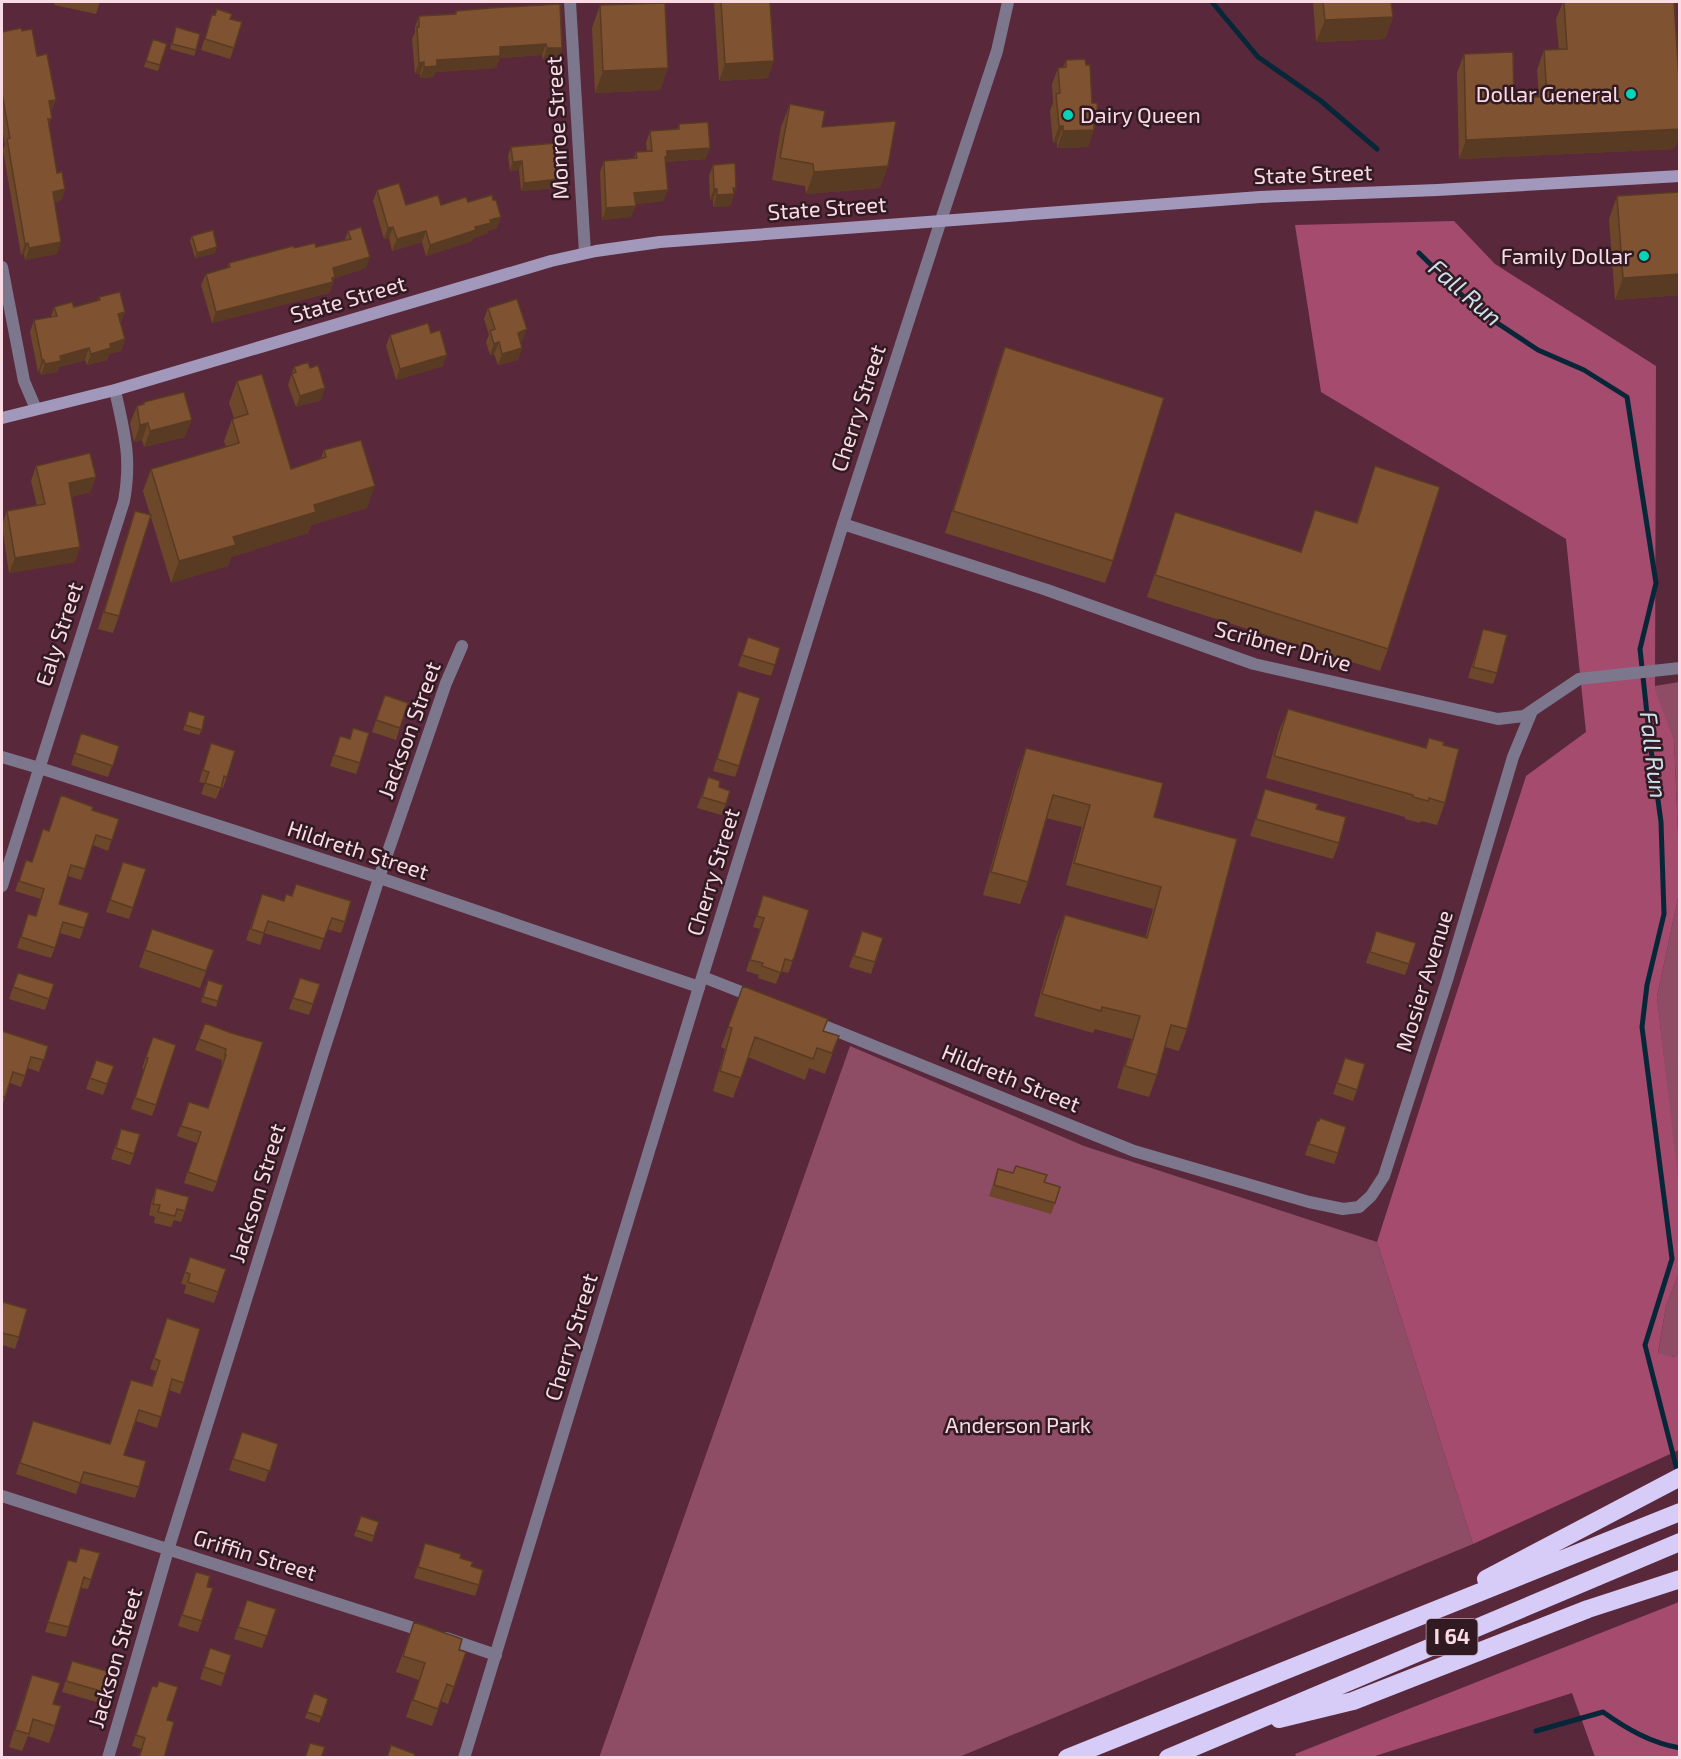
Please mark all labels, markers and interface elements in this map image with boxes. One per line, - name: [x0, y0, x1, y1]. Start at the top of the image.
- street label: Monroe Street: [539, 56, 573, 200]
- place label: Dollar General: [1476, 80, 1619, 106]
- marker: Dollar General: [1624, 87, 1638, 101]
- place label: Dairy Queen: [1080, 101, 1201, 128]
- marker: Dairy Queen: [1061, 108, 1075, 122]
- street label: State Street: [1253, 158, 1373, 188]
- street label: State Street: [767, 190, 887, 224]
- place label: Family Dollar: [1501, 242, 1632, 268]
- marker: Family Dollar: [1637, 249, 1651, 263]
- water label: Fall Run: [1423, 252, 1508, 331]
- street label: State Street: [287, 269, 408, 327]
- street label: Cherry Street: [824, 341, 890, 474]
- street label: Ealy Street: [29, 578, 87, 689]
- street label: Scribner Drive: [1212, 614, 1354, 676]
- street label: Jackson Street: [371, 658, 445, 802]
- water label: Fall Run: [1635, 710, 1674, 800]
- street label: Cherry Street: [680, 805, 744, 939]
- street label: Hildreth Street: [284, 814, 432, 884]
- street label: Mosier Avenue: [1389, 907, 1457, 1055]
- street label: Hildreth Street: [938, 1038, 1084, 1117]
- street label: Jackson Street: [223, 1120, 290, 1265]
- street label: Cherry Street: [538, 1270, 602, 1404]
- park label: Anderson Park: [945, 1411, 1091, 1437]
- street label: Griffin Street: [191, 1523, 320, 1585]
- street label: Jackson Street: [82, 1585, 146, 1731]
- road number: I 64: [1426, 1619, 1478, 1655]

